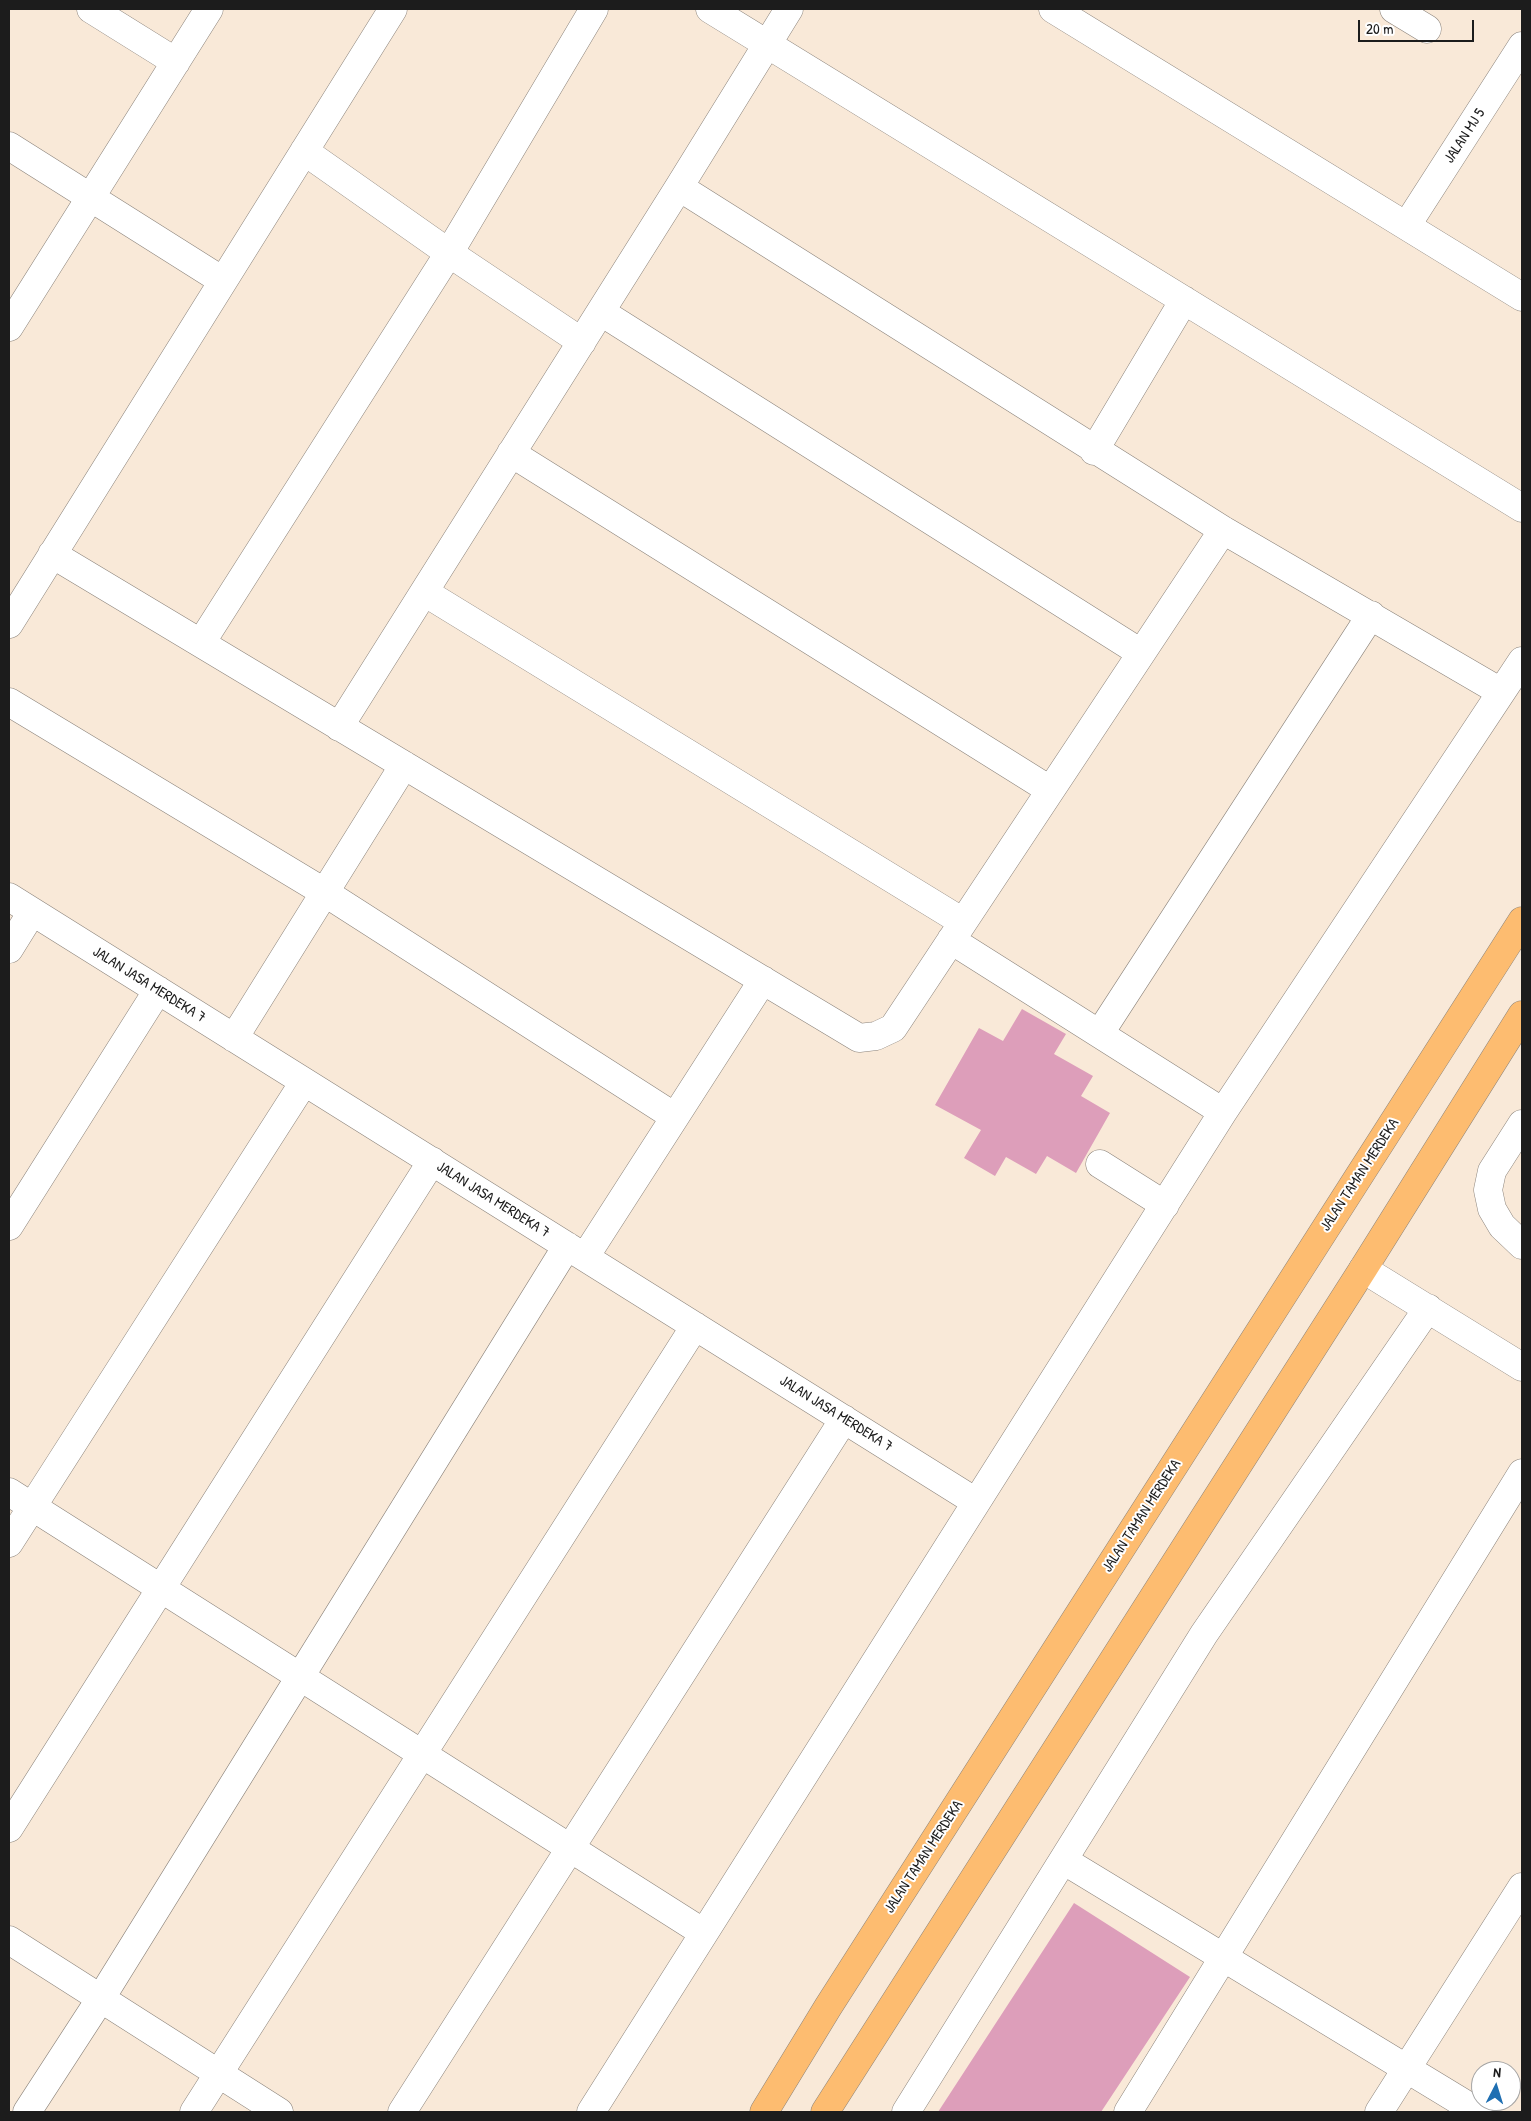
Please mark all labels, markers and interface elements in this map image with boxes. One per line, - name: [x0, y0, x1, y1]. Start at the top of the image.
- scale bar: [1361, 10, 1477, 42]
- text: 20 m: [1366, 18, 1393, 39]
- street label: JALAN MJ 5: [1441, 105, 1489, 167]
- street label: JALAN JASA MERDEKA 7: [89, 943, 209, 1027]
- street label: JALAN TAMAN MERDEKA: [1317, 1115, 1403, 1235]
- street label: JALAN JASA MERDEKA 7: [433, 1158, 553, 1242]
- street label: JALAN JASA MERDEKA 7: [776, 1372, 896, 1456]
- street label: JALAN TAMAN MERDEKA: [1099, 1456, 1185, 1576]
- street label: JALAN TAMAN MERDEKA: [881, 1797, 967, 1917]
- north arrow: [1471, 2061, 1521, 2111]
- text: N: [1493, 2062, 1502, 2081]

